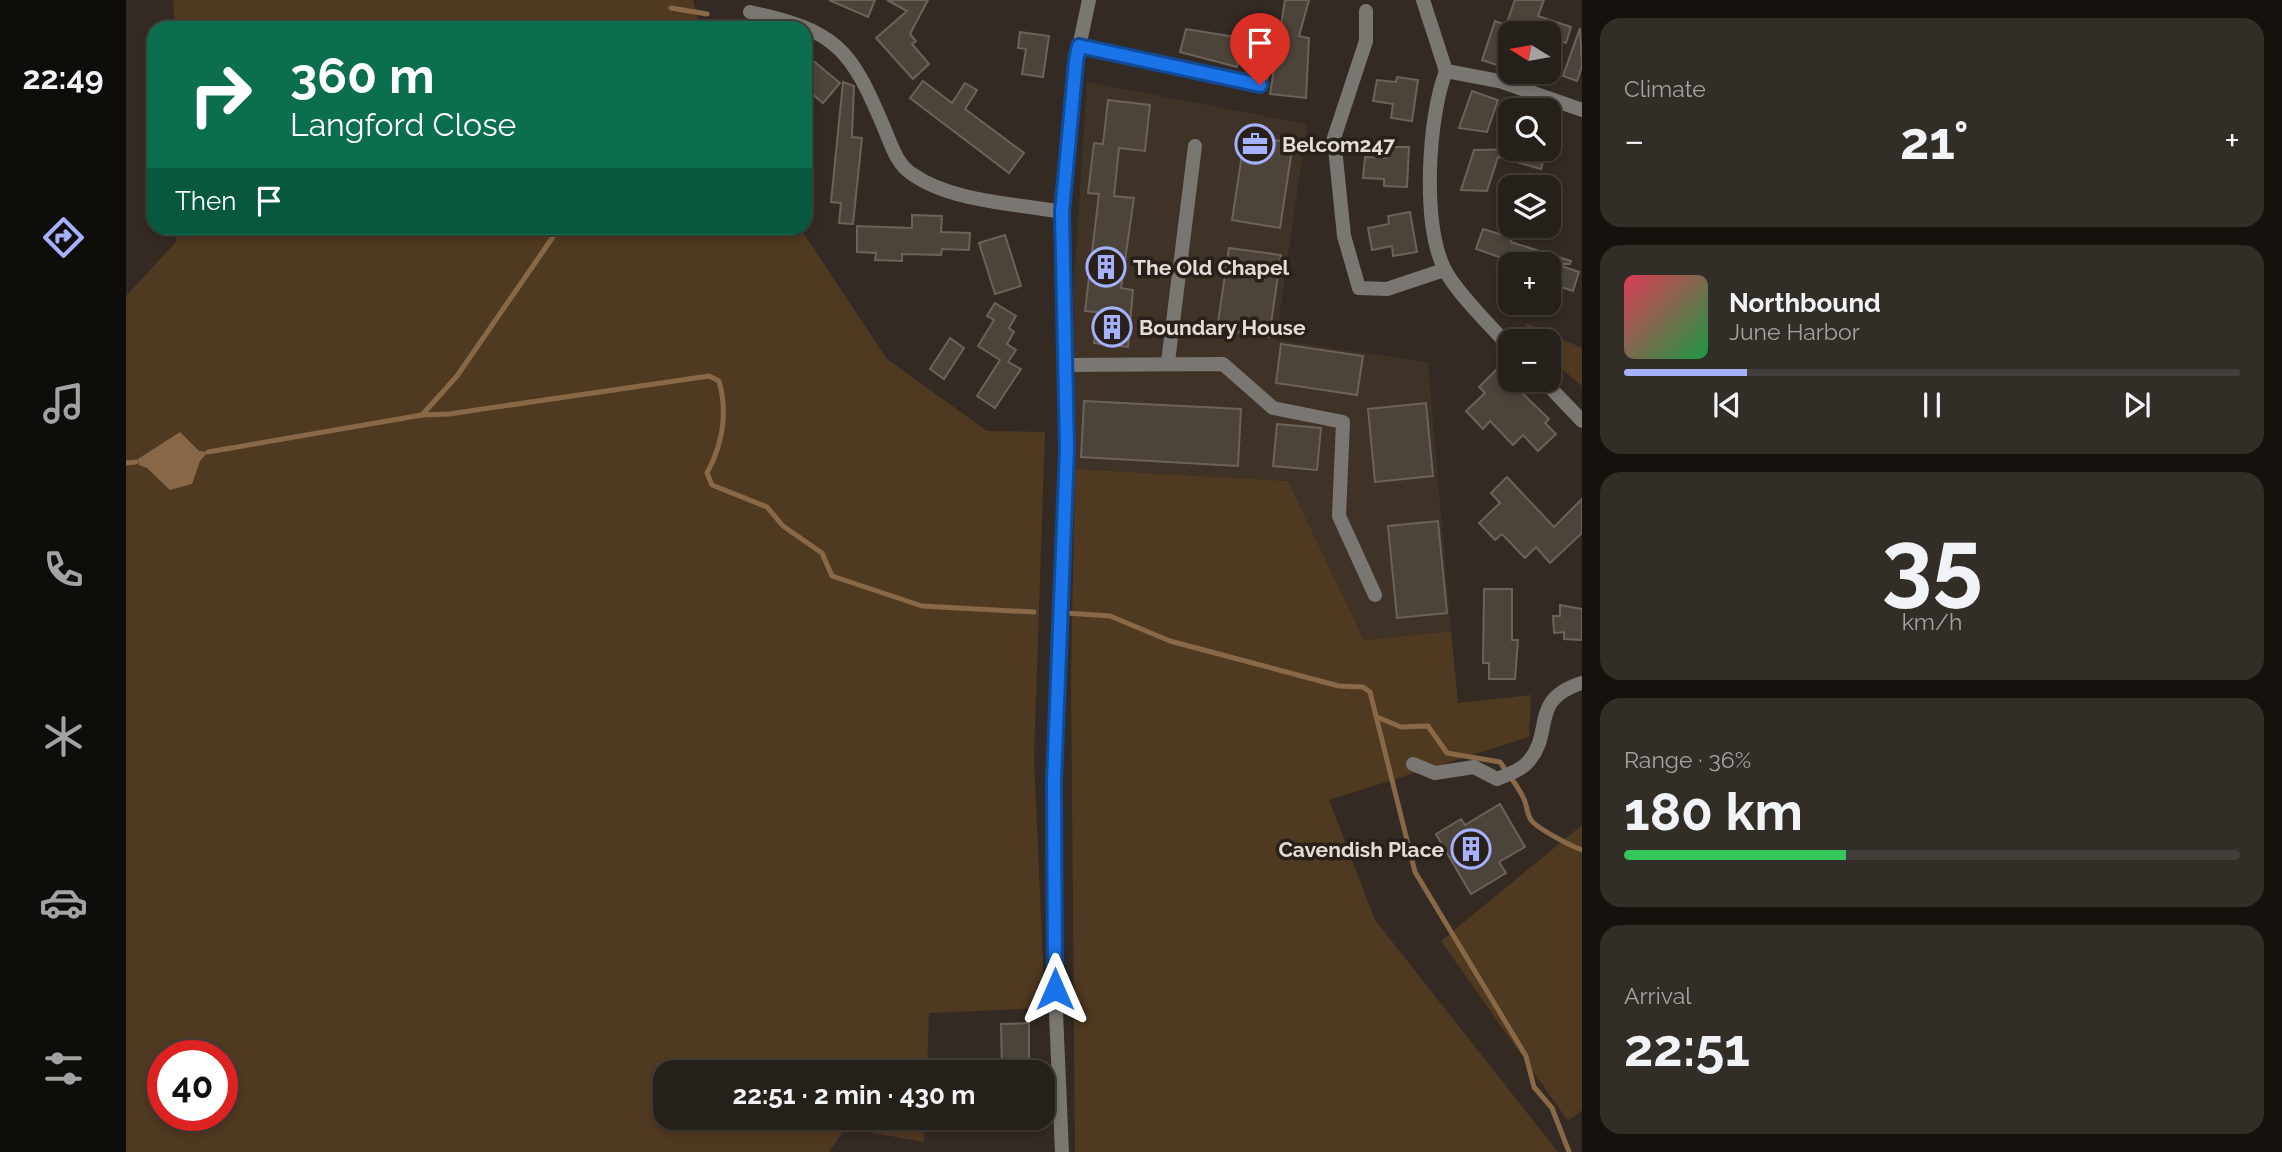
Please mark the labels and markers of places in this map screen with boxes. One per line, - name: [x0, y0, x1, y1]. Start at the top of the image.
- pin: [1230, 13, 1290, 85]
- office icon: Belcom247: [1234, 123, 1276, 165]
- place label: Belcom247: [1282, 132, 1395, 157]
- building icon: The Old Chapel: [1085, 246, 1127, 288]
- place label: The Old Chapel: [1133, 255, 1289, 280]
- building icon: Boundary House: [1091, 306, 1133, 348]
- place label: Boundary House: [1139, 315, 1306, 340]
- building icon: Cavendish Place: [1450, 828, 1492, 870]
- place label: Cavendish Place: [1278, 837, 1444, 862]

